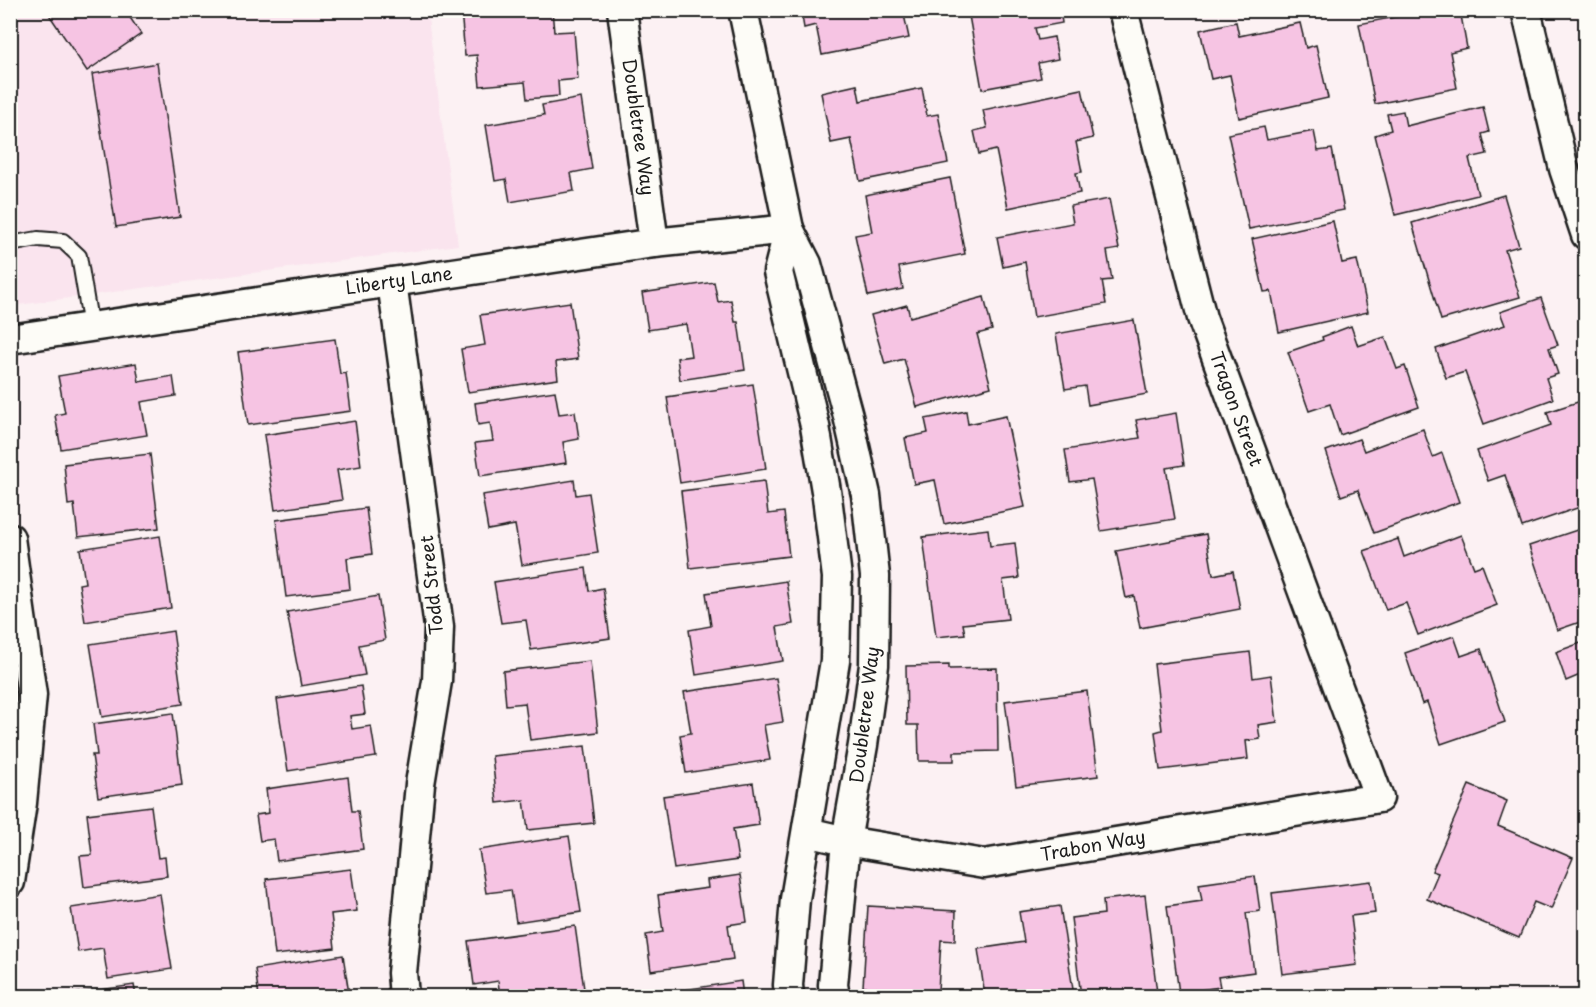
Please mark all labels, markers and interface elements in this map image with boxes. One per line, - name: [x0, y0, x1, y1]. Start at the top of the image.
- street label: Doubletree Way: [617, 57, 662, 197]
- street label: Liberty Lane: [344, 259, 454, 300]
- street label: Tragon Street: [1204, 347, 1271, 470]
- street label: Todd Street: [412, 534, 449, 636]
- street label: Doubletree Way: [842, 645, 885, 785]
- street label: Trabon Way: [1038, 822, 1147, 867]

